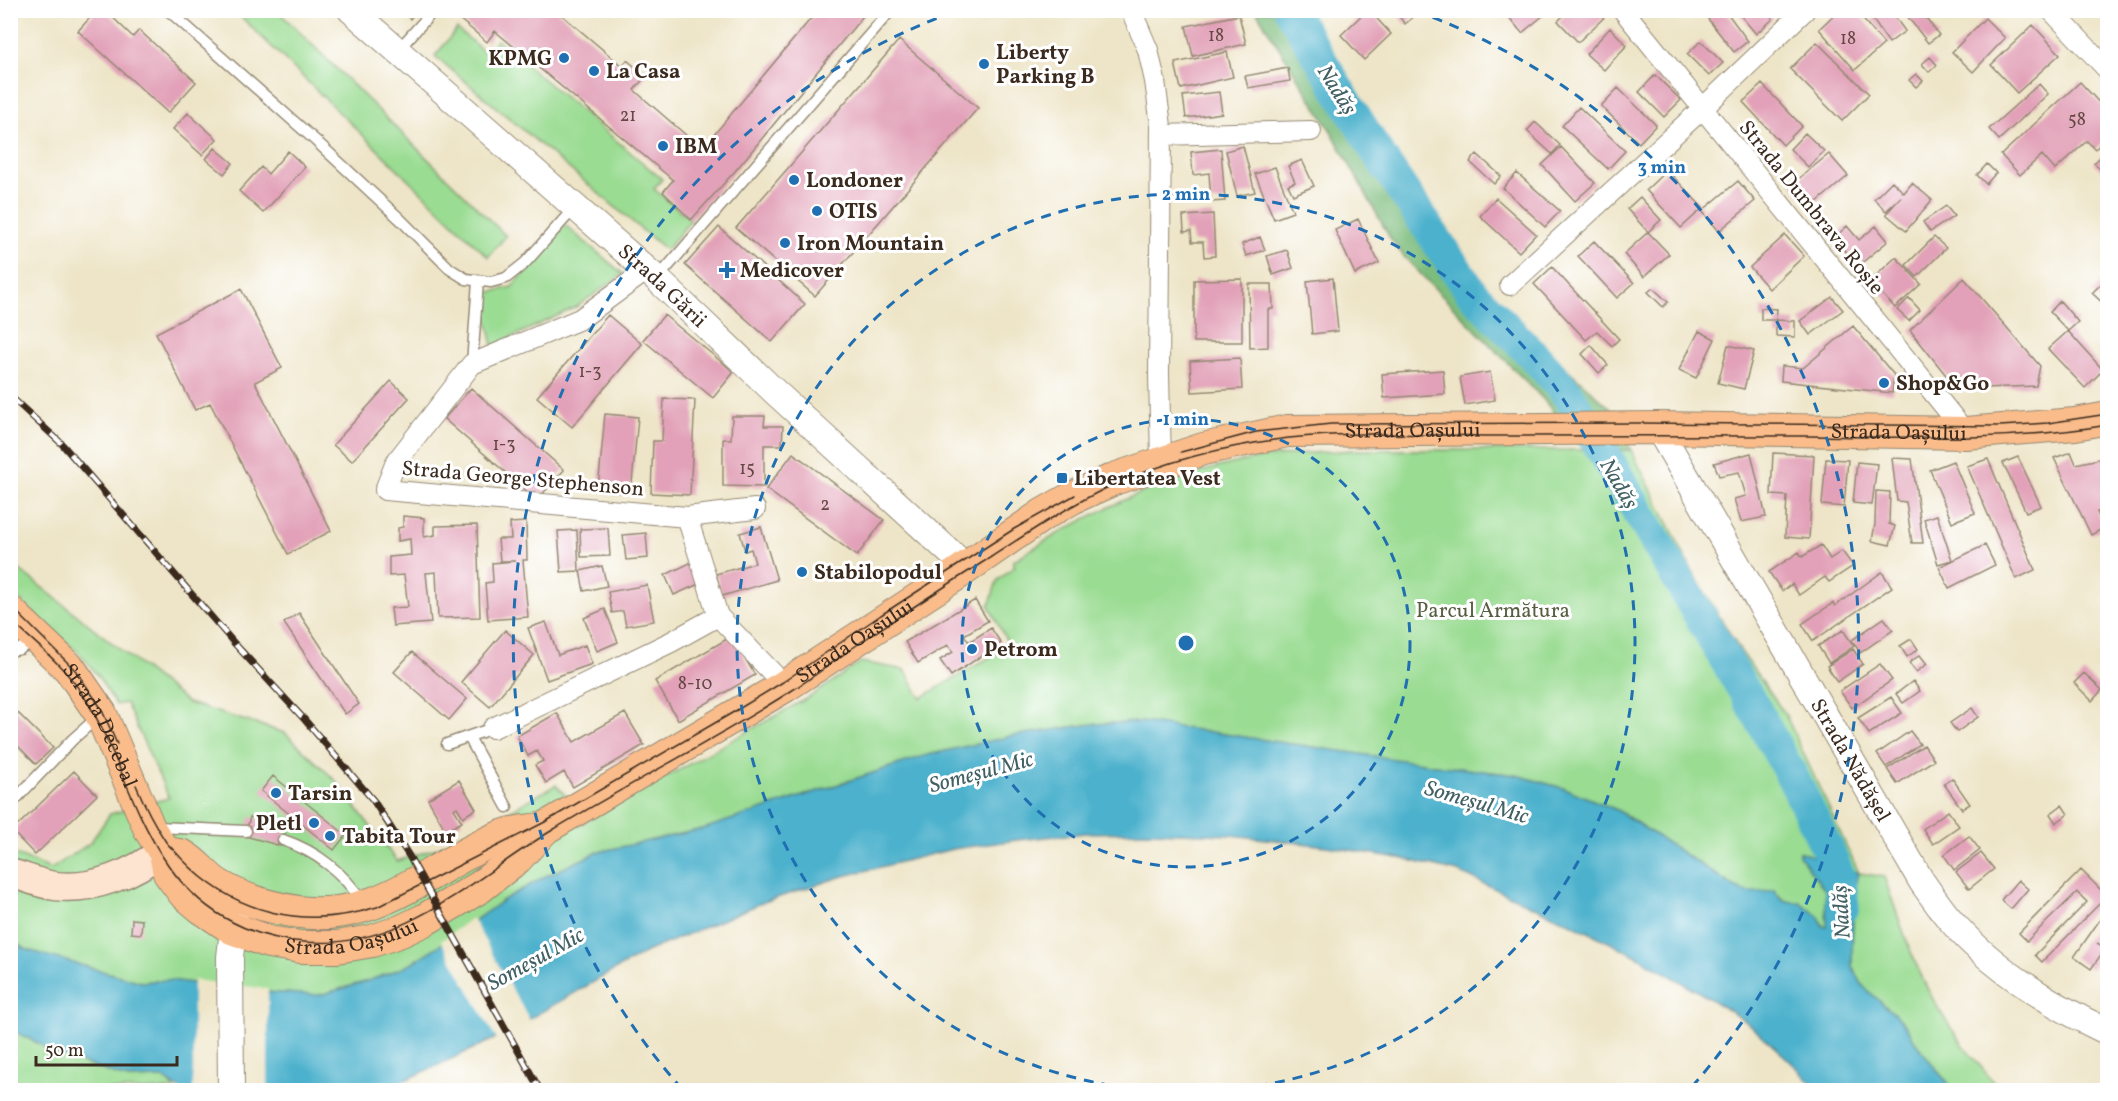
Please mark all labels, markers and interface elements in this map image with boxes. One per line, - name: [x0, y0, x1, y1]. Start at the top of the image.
- house number: 18: [1208, 24, 1224, 49]
- house number: 18: [1840, 27, 1856, 52]
- place label: Liberty Parking B: [996, 39, 1095, 92]
- place label: KPMG: [488, 45, 552, 74]
- marker: KPMG: [557, 51, 571, 65]
- marker: Liberty Parking B: [977, 57, 991, 71]
- place label: La Casa: [606, 58, 680, 87]
- water label: Nadăș: [1308, 59, 1363, 121]
- marker: La Casa: [587, 64, 601, 78]
- house number: 21: [620, 104, 636, 129]
- house number: 58: [2068, 108, 2086, 133]
- street label: Strada Dumbrava Roșie: [1731, 115, 1890, 301]
- place label: IBM: [675, 133, 717, 162]
- marker: IBM: [656, 139, 670, 153]
- text: 3 min: [1638, 156, 1686, 181]
- place label: Londoner: [806, 167, 903, 196]
- marker: Londoner: [787, 173, 801, 187]
- text: 2 min: [1162, 183, 1210, 208]
- place label: OTIS: [829, 198, 877, 227]
- marker: OTIS: [810, 204, 824, 218]
- place label: Iron Mountain: [797, 230, 944, 259]
- marker: Iron Mountain: [778, 236, 792, 250]
- street label: Strada Gării: [611, 238, 713, 335]
- place label: Medicover: [740, 257, 844, 286]
- marker: Medicover: [718, 261, 736, 279]
- house number: 1-3: [578, 360, 602, 385]
- place label: Shop&Go: [1896, 370, 1989, 399]
- marker: Shop&Go: [1877, 376, 1891, 390]
- text: 1 min: [1163, 408, 1209, 433]
- street label: Strada Oașului: [1345, 416, 1481, 447]
- street label: Strada Oașului: [1830, 418, 1967, 449]
- house number: 1-3: [492, 433, 516, 458]
- water label: Nadăș: [1591, 453, 1645, 515]
- street label: Strada George Stephenson: [401, 454, 645, 505]
- house number: 15: [739, 457, 755, 482]
- place label: Libertatea Vest: [1074, 465, 1221, 494]
- marker: Libertatea Vest: [1055, 471, 1069, 485]
- house number: 2: [820, 493, 830, 518]
- place label: Stabilopodul: [814, 559, 942, 588]
- marker: Stabilopodul: [795, 565, 809, 579]
- street label: Strada Oașului: [790, 593, 920, 691]
- park label: Parcul Armătura: [1416, 597, 1570, 626]
- centre of rings: [1176, 633, 1196, 653]
- place label: Petrom: [984, 636, 1058, 665]
- marker: Petrom: [965, 642, 979, 656]
- street label: Strada Decebal: [54, 658, 144, 792]
- house number: 8-10: [678, 672, 712, 697]
- street label: Strada Nădășel: [1802, 694, 1897, 828]
- water label: Someșul Mic: [926, 745, 1037, 802]
- water label: Someșul Mic: [1421, 774, 1532, 833]
- place label: Tarsin: [288, 780, 353, 809]
- marker: Tarsin: [269, 786, 283, 800]
- place label: Pletl: [256, 810, 302, 839]
- marker: Pletl: [307, 816, 321, 830]
- place label: Tabita Tour: [342, 823, 456, 852]
- marker: Tabita Tour: [323, 829, 337, 843]
- water label: Nadăș: [1825, 884, 1860, 940]
- street label: Strada Oașului: [282, 912, 423, 963]
- water label: Someșul Mic: [482, 921, 590, 1000]
- scale bar: [36, 1029, 177, 1067]
- text: 50 m: [45, 1039, 84, 1064]

